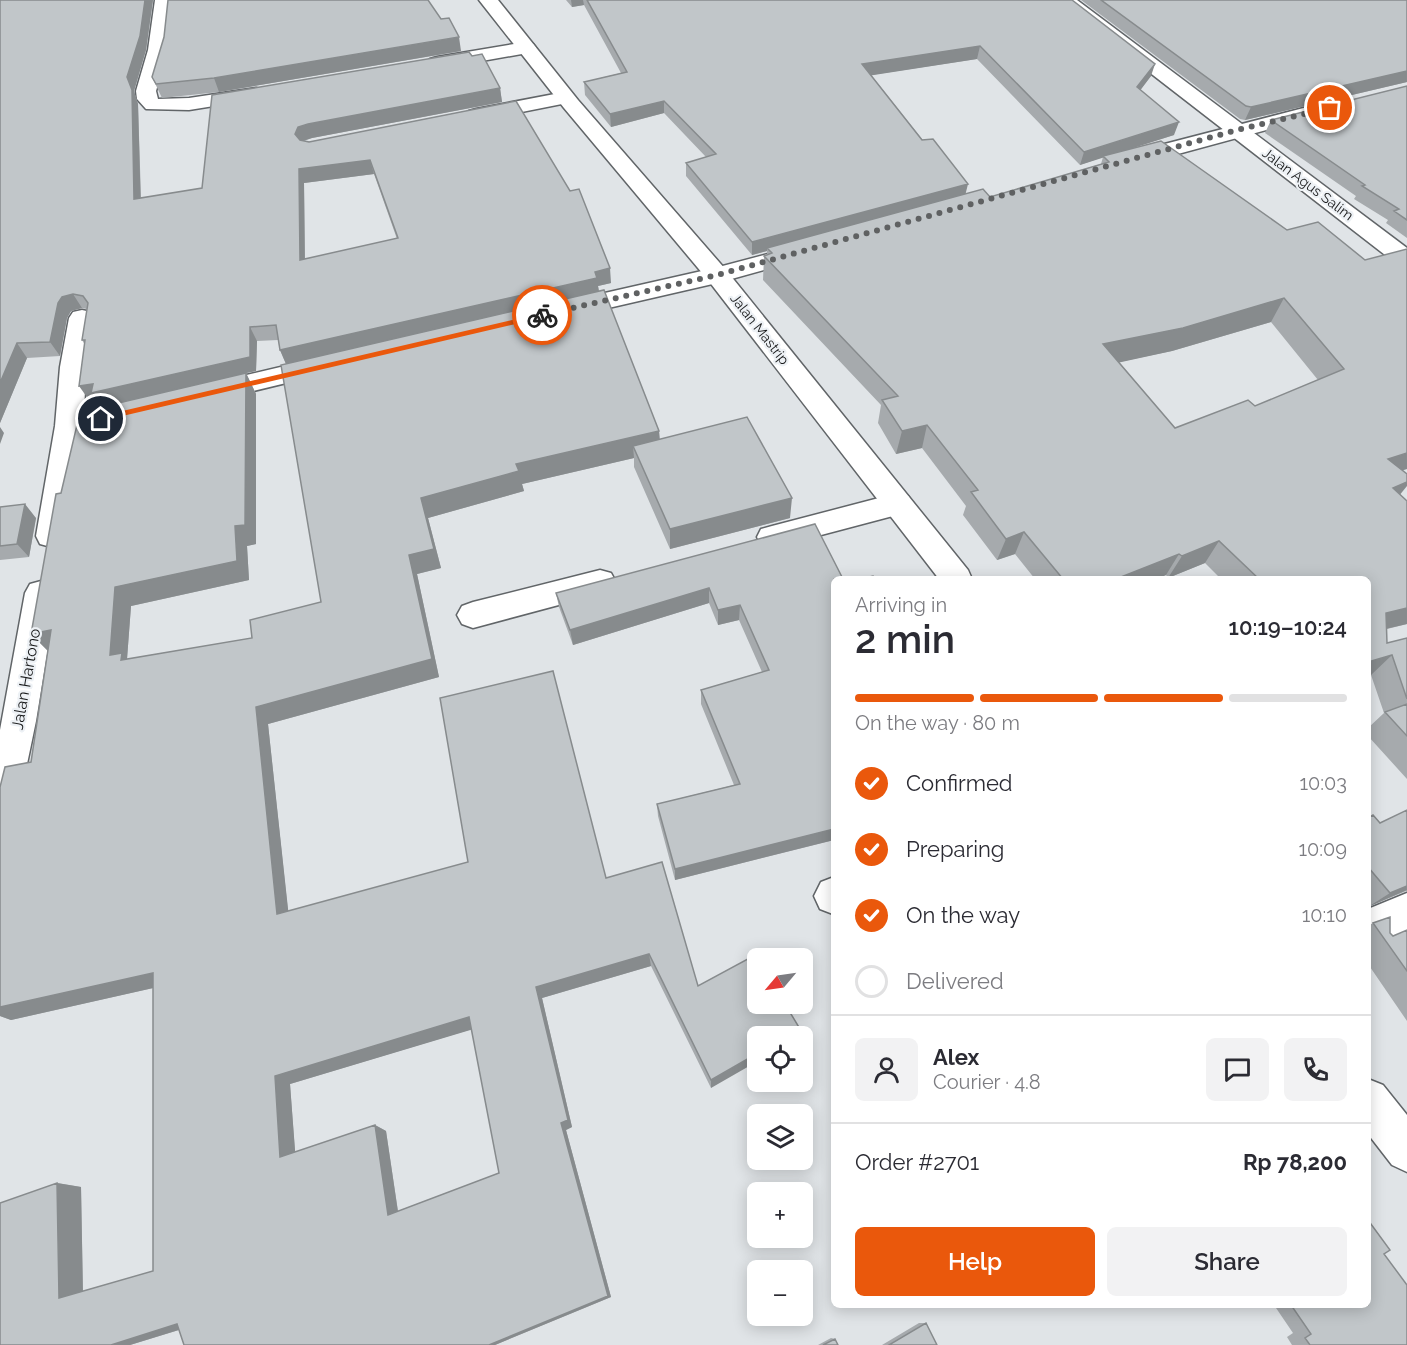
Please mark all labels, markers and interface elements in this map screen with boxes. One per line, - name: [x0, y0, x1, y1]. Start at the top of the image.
- pin: [1304, 82, 1355, 133]
- icon: bag: [1313, 91, 1346, 124]
- street label: Jalan Agus Salim: [1260, 145, 1356, 223]
- courier: [512, 285, 572, 345]
- street label: Jalan Mastrip: [727, 290, 793, 368]
- icon: bike: [526, 299, 559, 332]
- pin: [75, 393, 126, 444]
- icon: home: [84, 402, 117, 435]
- text: Arriving in: [855, 593, 947, 617]
- text: 10:19–10:24: [1229, 614, 1347, 640]
- text: 2 min: [855, 616, 955, 662]
- street label: Jalan Hartono: [8, 627, 44, 731]
- text: On the way · 80 m: [855, 711, 1020, 735]
- icon: check: [855, 767, 888, 800]
- text: Confirmed: [906, 770, 1013, 796]
- text: 10:03: [1300, 771, 1347, 795]
- icon: check: [855, 833, 888, 866]
- text: Preparing: [906, 836, 1004, 862]
- text: 10:09: [1298, 837, 1347, 861]
- icon: check: [855, 899, 888, 932]
- text: On the way: [906, 902, 1020, 928]
- text: 10:10: [1302, 903, 1347, 927]
- north arrow: [747, 948, 813, 1014]
- map controls: [747, 948, 813, 1326]
- text: Delivered: [906, 968, 1004, 994]
- button: locate: [747, 1026, 813, 1092]
- button: person: [855, 1038, 918, 1101]
- button: chat: [1206, 1038, 1269, 1101]
- button: phone: [1284, 1038, 1347, 1101]
- text: Alex: [933, 1044, 979, 1070]
- text: Courier · 4.8: [933, 1070, 1041, 1094]
- button: layers: [747, 1104, 813, 1170]
- text: Order #2701: [855, 1149, 979, 1175]
- text: Rp 78,200: [1243, 1149, 1347, 1175]
- button: +: [747, 1182, 813, 1248]
- button: Help: [855, 1227, 1095, 1296]
- button: Share: [1107, 1227, 1347, 1296]
- button: −: [747, 1260, 813, 1326]

